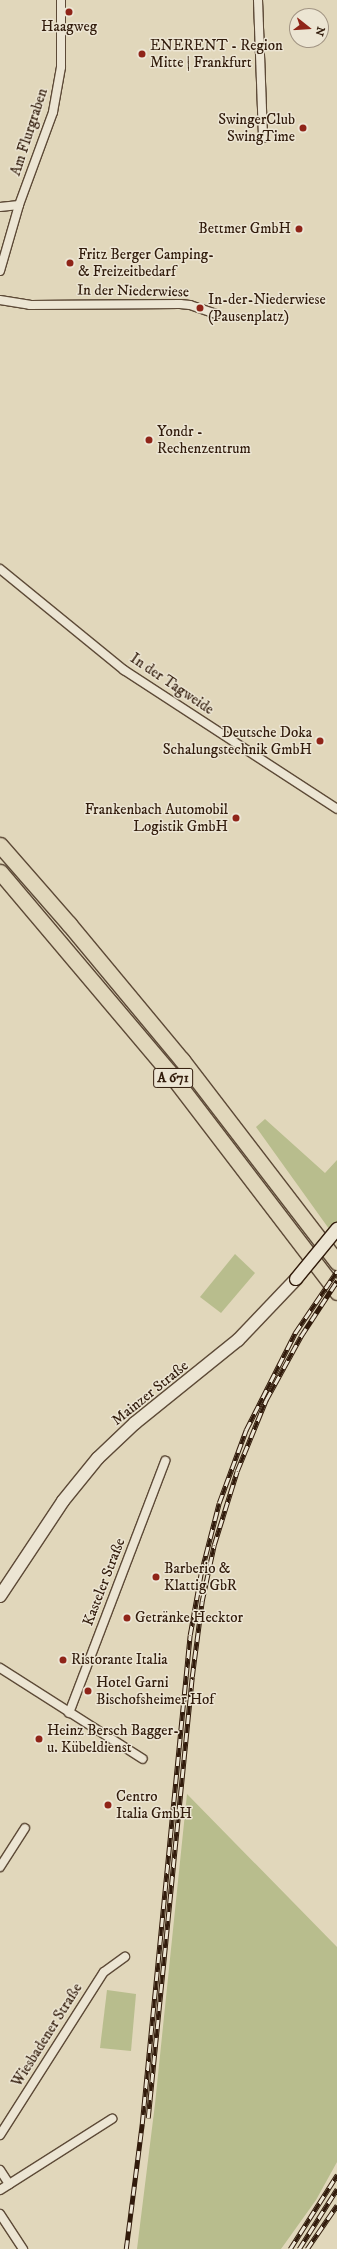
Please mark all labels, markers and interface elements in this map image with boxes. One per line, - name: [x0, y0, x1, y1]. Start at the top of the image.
- marker: Haagweg: [64, 7, 74, 17]
- north arrow: [289, 8, 329, 48]
- place label: Haagweg: [41, 18, 97, 36]
- text: N: [312, 25, 328, 38]
- place label: ENERENT - Region Mitte | Frankfurt: [150, 36, 283, 71]
- marker: ENERENT - Region Mitte | Frankfurt: [137, 49, 147, 59]
- street label: Am Flurgraben: [6, 86, 52, 178]
- place label: SwingerClub SwingTime: [218, 110, 295, 145]
- marker: SwingerClub SwingTime: [298, 123, 308, 133]
- place label: Bettmer GmbH: [198, 220, 291, 238]
- marker: Bettmer GmbH: [294, 224, 304, 234]
- place label: Fritz Berger Camping- & Freizeitbedarf: [78, 245, 214, 280]
- marker: Fritz Berger Camping- & Freizeitbedarf: [65, 258, 75, 268]
- street label: In der Niederwiese: [77, 281, 189, 301]
- place label: In-der-Niederwiese (Pausenplatz): [208, 290, 326, 325]
- marker: In-der-Niederwiese (Pausenplatz): [195, 303, 205, 313]
- place label: Yondr - Rechenzentrum: [157, 422, 251, 457]
- marker: Yondr - Rechenzentrum: [144, 435, 154, 445]
- street label: In der Tagweide: [127, 649, 217, 719]
- place label: Deutsche Doka Schalungstechnik GmbH: [163, 723, 312, 758]
- marker: Deutsche Doka Schalungstechnik GmbH: [315, 736, 325, 746]
- place label: Frankenbach Automobil Logistik GmbH: [85, 800, 228, 835]
- marker: Frankenbach Automobil Logistik GmbH: [231, 813, 241, 823]
- road number: A 671: [153, 1066, 193, 1090]
- street label: Mainzer Straße: [108, 1357, 192, 1429]
- street label: Kasteler Straße: [79, 1536, 129, 1628]
- place label: Barberio & Klattig GbR: [164, 1559, 237, 1594]
- marker: Barberio & Klattig GbR: [151, 1572, 161, 1582]
- place label: Getränke Hecktor: [135, 1609, 243, 1627]
- marker: Getränke Hecktor: [122, 1613, 132, 1623]
- place label: Ristorante Italia: [71, 1651, 168, 1669]
- marker: Ristorante Italia: [58, 1655, 68, 1665]
- place label: Hotel Garni Bischofsheimer Hof: [96, 1673, 214, 1708]
- marker: Hotel Garni Bischofsheimer Hof: [83, 1686, 93, 1696]
- place label: Heinz Bersch Bagger- u. Kübeldienst: [47, 1721, 179, 1756]
- marker: Heinz Bersch Bagger- u. Kübeldienst: [34, 1734, 44, 1744]
- place label: Centro Italia GmbH: [116, 1787, 192, 1822]
- marker: Centro Italia GmbH: [103, 1800, 113, 1810]
- street label: Wiesbadener Straße: [8, 1980, 86, 2090]

